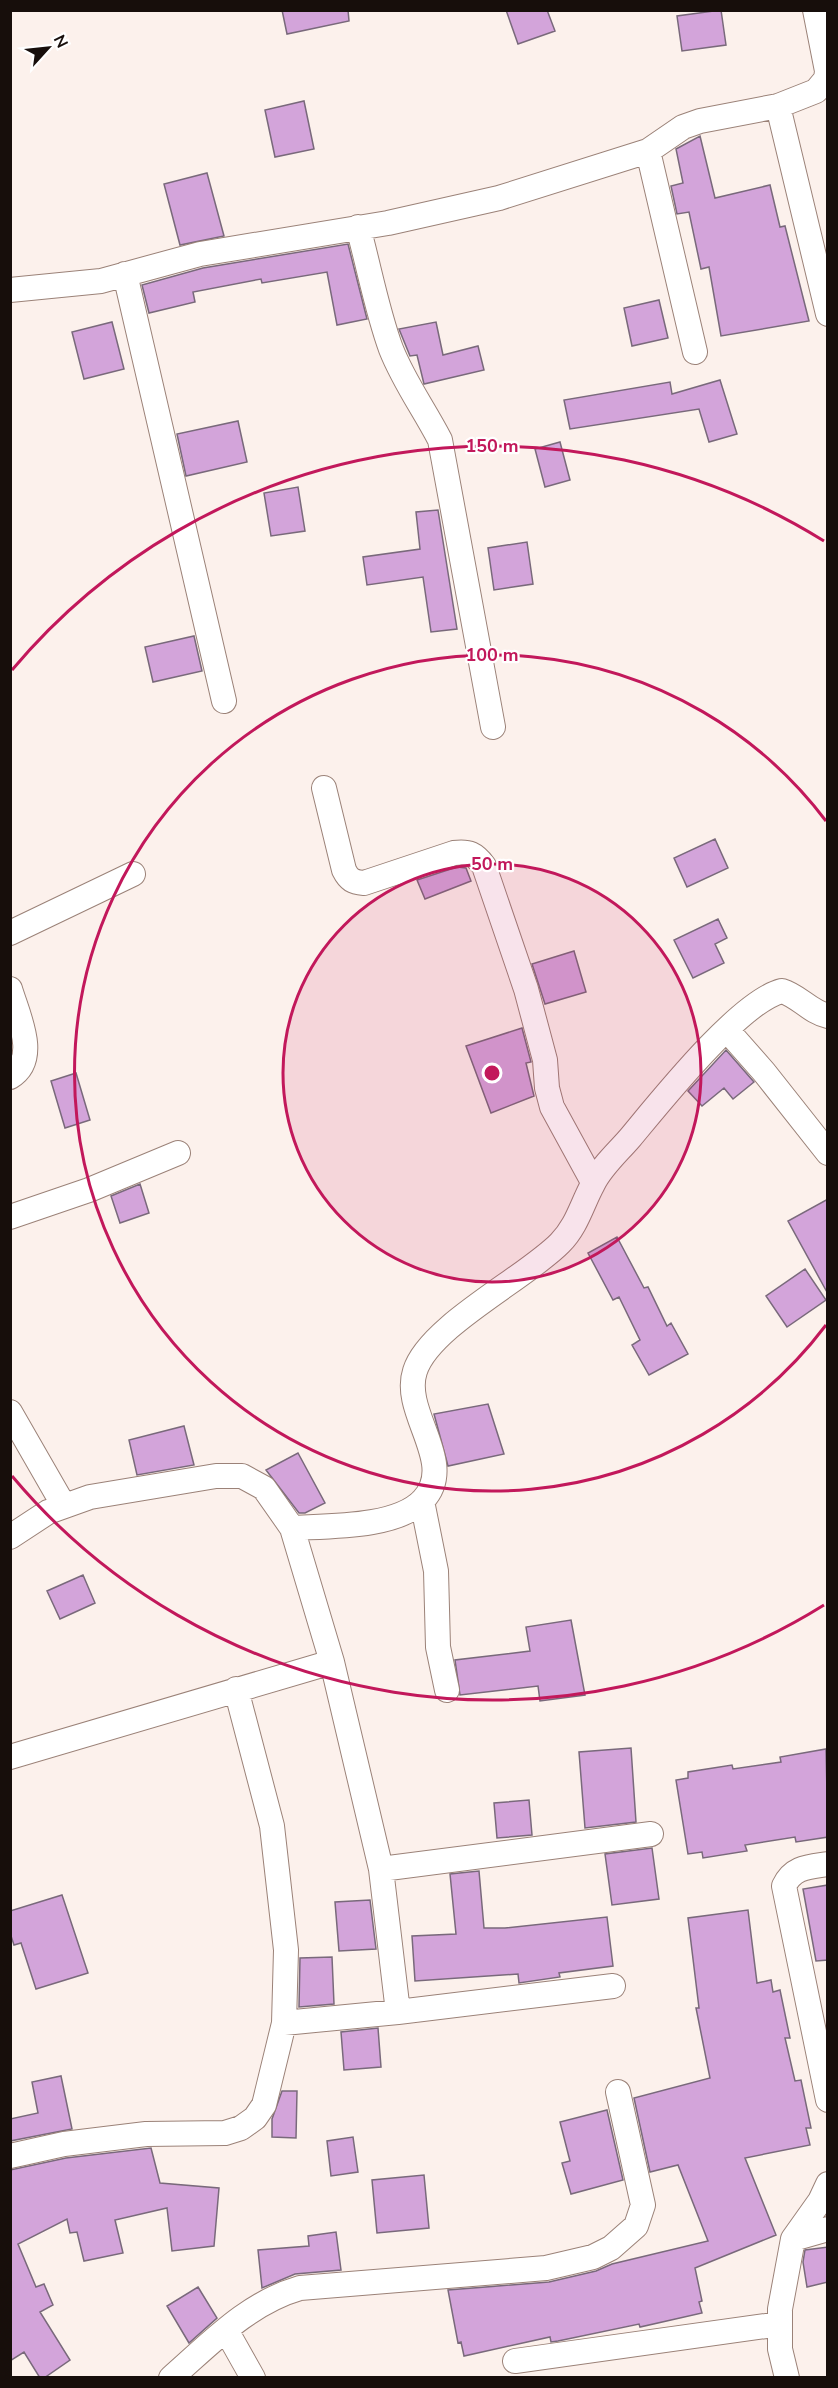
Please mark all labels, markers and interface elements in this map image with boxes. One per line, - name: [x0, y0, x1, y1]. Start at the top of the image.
- north arrow: [18, 18, 78, 78]
- text: N: [48, 31, 73, 52]
- text: 150 m: [465, 434, 519, 458]
- text: 100 m: [465, 643, 519, 667]
- text: 50 m: [471, 852, 513, 876]
- centre of rings: [482, 1063, 502, 1083]

